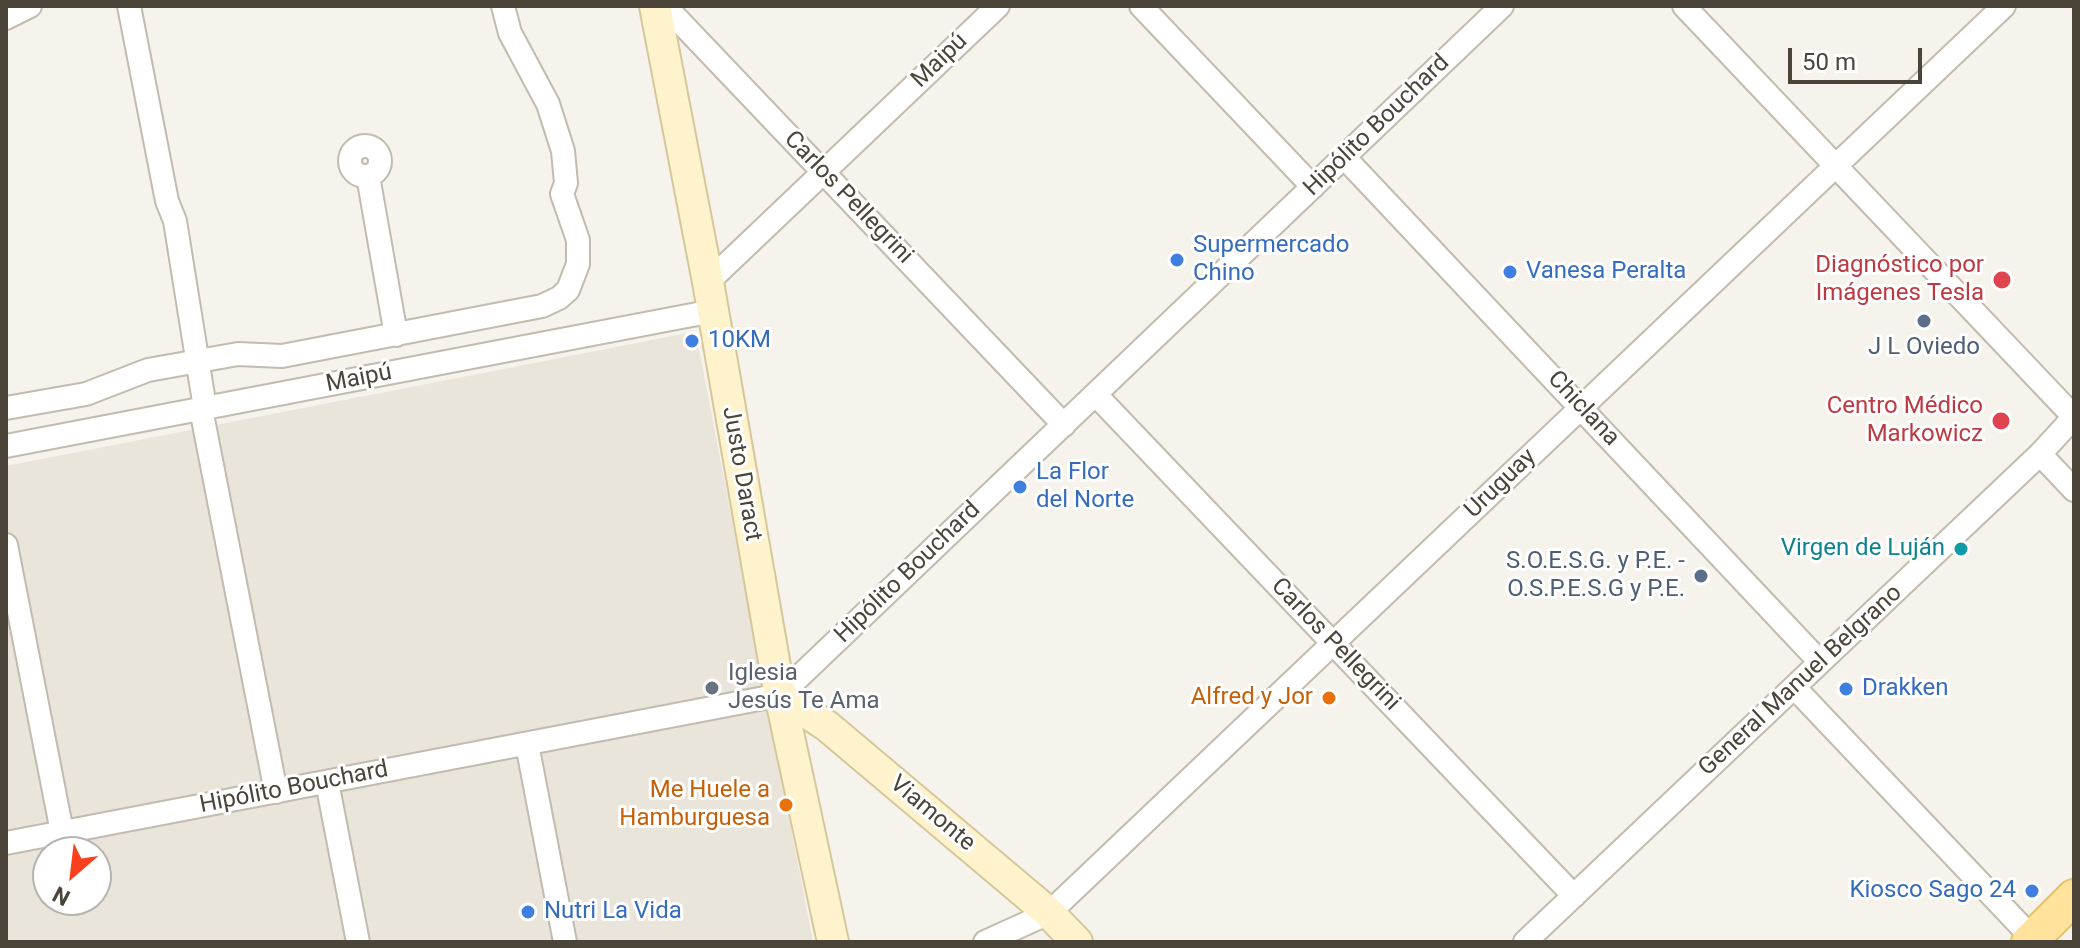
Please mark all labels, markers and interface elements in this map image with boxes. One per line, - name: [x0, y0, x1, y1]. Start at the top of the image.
- street label: Maipú: [906, 28, 974, 94]
- scale bar: [1792, 32, 1926, 82]
- text: 50 m: [1802, 48, 1856, 76]
- street label: Hipólito Bouchard: [1298, 49, 1456, 203]
- street label: Carlos Pellegrini: [777, 126, 919, 270]
- place label: Supermercado Chino: [1193, 232, 1349, 288]
- marker: Supermercado Chino: [1168, 251, 1186, 269]
- place label: Diagnóstico por Imágenes Tesla: [1815, 252, 1984, 308]
- place label: Vanesa Peralta: [1526, 258, 1686, 286]
- marker: Vanesa Peralta: [1501, 263, 1519, 281]
- marker: Diagnóstico por Imágenes Tesla: [1991, 269, 2013, 291]
- marker: J L Oviedo: [1915, 312, 1933, 330]
- place label: 10KM: [708, 327, 771, 355]
- marker: 10KM: [683, 332, 701, 350]
- place label: J L Oviedo: [1868, 334, 1980, 362]
- street label: Maipú: [324, 359, 394, 399]
- street label: Chiclana: [1541, 365, 1625, 453]
- place label: Centro Médico Markowicz: [1827, 393, 1983, 449]
- street label: Justo Daract: [715, 405, 767, 543]
- marker: Centro Médico Markowicz: [1990, 410, 2012, 432]
- street label: Uruguay: [1459, 443, 1543, 525]
- place label: La Flor del Norte: [1036, 459, 1134, 515]
- marker: La Flor del Norte: [1011, 478, 1029, 496]
- street label: Hipólito Bouchard: [829, 496, 987, 650]
- place label: Virgen de Luján: [1781, 535, 1945, 563]
- marker: Virgen de Luján: [1952, 540, 1970, 558]
- place label: S.O.E.S.G. y P.E. - O.S.P.E.S.G y P.E.: [1506, 548, 1685, 604]
- marker: S.O.E.S.G. y P.E. - O.S.P.E.S.G y P.E.: [1692, 567, 1710, 585]
- street label: Carlos Pellegrini: [1264, 573, 1406, 717]
- street label: General Manuel Belgrano: [1693, 579, 1909, 783]
- place label: Iglesia Jesús Te Ama: [728, 660, 880, 716]
- place label: Drakken: [1862, 675, 1949, 703]
- marker: Iglesia Jesús Te Ama: [703, 679, 721, 697]
- marker: Drakken: [1837, 680, 1855, 698]
- place label: Alfred y Jor: [1191, 684, 1313, 712]
- marker: Alfred y Jor: [1320, 689, 1338, 707]
- street label: Hipólito Bouchard: [197, 756, 391, 820]
- street label: Viamonte: [883, 770, 981, 858]
- place label: Me Huele a Hamburguesa: [619, 777, 770, 833]
- marker: Me Huele a Hamburguesa: [777, 796, 795, 814]
- north arrow: [32, 836, 112, 916]
- place label: Kiosco Sago 24: [1849, 877, 2016, 905]
- text: N: [49, 881, 74, 911]
- marker: Kiosco Sago 24: [2023, 882, 2041, 900]
- place label: Nutri La Vida: [544, 898, 682, 926]
- marker: Nutri La Vida: [519, 903, 537, 921]

